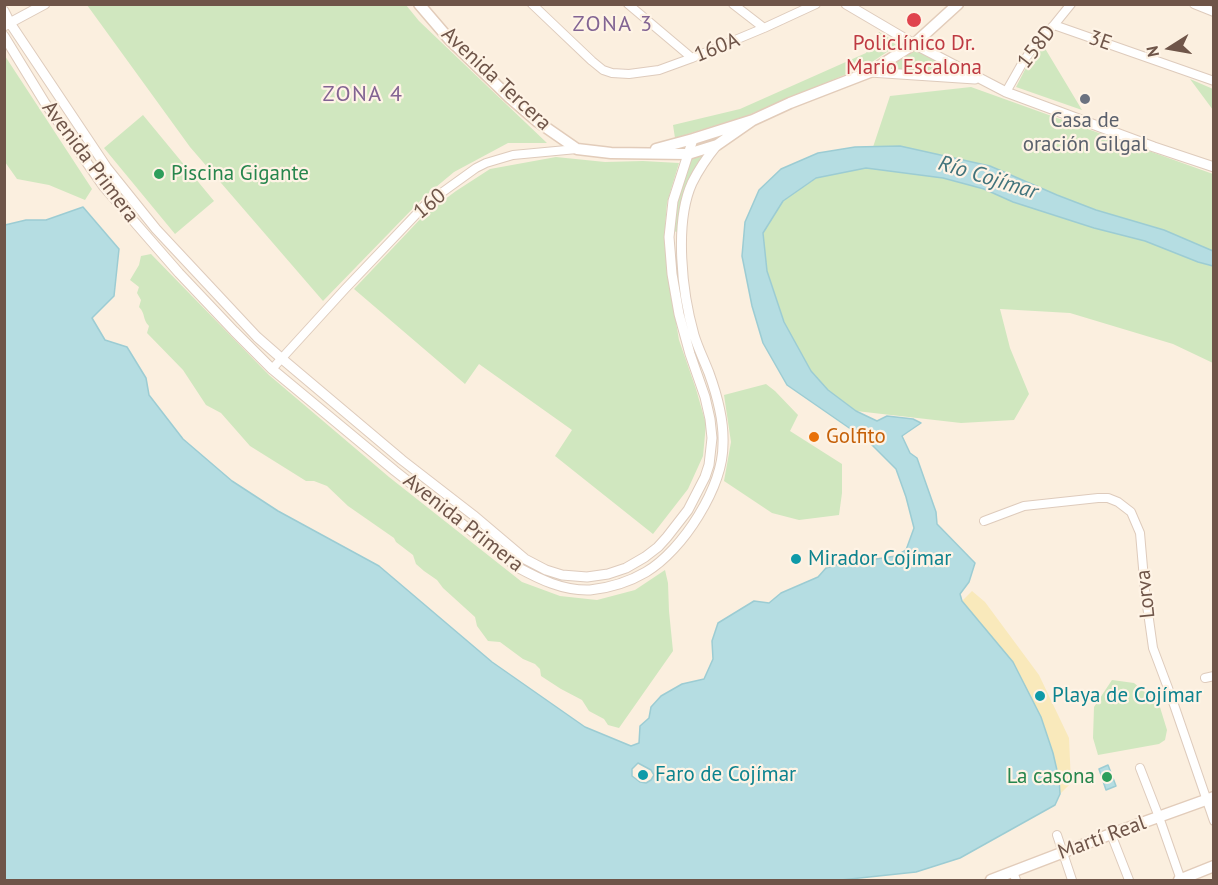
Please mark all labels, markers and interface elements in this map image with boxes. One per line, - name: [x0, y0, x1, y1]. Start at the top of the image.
- marker: Policlínico Dr. Mario Escalona: [905, 11, 923, 29]
- district label: ZONA 3: [572, 12, 654, 38]
- north arrow: [1140, 18, 1200, 78]
- street label: 158D: [1012, 20, 1062, 74]
- street label: Avenida Tercera: [436, 22, 556, 136]
- street label: 3E: [1085, 25, 1115, 57]
- street label: 160A: [691, 28, 743, 68]
- place label: Policlínico Dr. Mario Escalona: [846, 31, 982, 81]
- text: N: [1142, 44, 1163, 59]
- district label: ZONA 4: [322, 82, 404, 108]
- marker: Casa de oración Gilgal: [1078, 92, 1092, 106]
- street label: Avenida Primera: [36, 96, 144, 228]
- place label: Casa de oración Gilgal: [1023, 108, 1147, 158]
- water label: Río Cojímar: [935, 150, 1041, 206]
- place label: Piscina Gigante: [171, 161, 309, 187]
- marker: Piscina Gigante: [152, 167, 166, 181]
- street label: 160: [409, 183, 451, 225]
- place label: Golfito: [826, 424, 886, 450]
- marker: Golfito: [807, 430, 821, 444]
- street label: Avenida Primera: [398, 468, 528, 578]
- place label: Mirador Cojímar: [808, 546, 951, 572]
- marker: Mirador Cojímar: [789, 552, 803, 566]
- street label: Lorva: [1131, 569, 1161, 619]
- place label: Playa de Cojímar: [1052, 683, 1202, 709]
- marker: Playa de Cojímar: [1033, 689, 1047, 703]
- place label: Faro de Cojímar: [655, 762, 796, 788]
- place label: La casona: [1007, 764, 1095, 790]
- marker: Faro de Cojímar: [636, 768, 650, 782]
- marker: La casona: [1100, 770, 1114, 784]
- street label: Martí Real: [1055, 810, 1149, 866]

